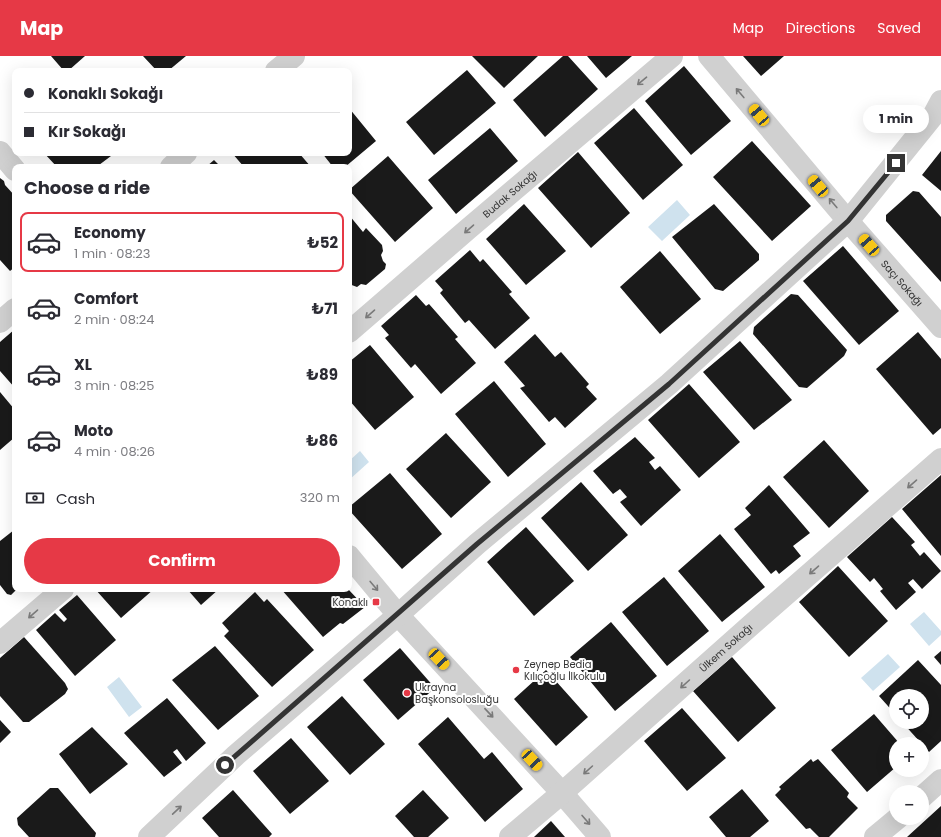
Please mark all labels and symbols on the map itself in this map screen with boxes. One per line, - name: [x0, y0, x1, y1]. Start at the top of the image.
- one-way arrow: [637, 77, 648, 86]
- one-way arrow: [735, 87, 744, 98]
- car: [747, 102, 771, 128]
- callout: 1 min: [863, 105, 929, 133]
- route end: [887, 154, 905, 172]
- street label: Budak Sokağı: [479, 166, 540, 221]
- car: [806, 173, 830, 199]
- one-way arrow: [828, 197, 837, 208]
- one-way arrow: [463, 224, 474, 233]
- car: [857, 232, 881, 258]
- street label: Saçı Sokağı: [878, 256, 927, 309]
- one-way arrow: [365, 309, 376, 318]
- one-way arrow: [907, 480, 917, 489]
- one-way arrow: [809, 565, 819, 575]
- one-way arrow: [369, 580, 378, 591]
- place label: Konaklı: [332, 595, 368, 610]
- marker: Konaklı: [371, 597, 381, 607]
- one-way arrow: [28, 610, 38, 619]
- street label: Ülkem Sokağı: [696, 620, 756, 675]
- car: [426, 646, 452, 672]
- place label: Zeynep Bedia Kılıçoğlu İlkokulu: [524, 657, 605, 684]
- marker: Zeynep Bedia Kılıçoğlu İlkokulu: [511, 665, 521, 675]
- one-way arrow: [680, 679, 690, 689]
- place label: Ukrayna Başkonsolosluğu: [415, 680, 499, 707]
- marker: Ukrayna Başkonsolosluğu: [402, 688, 412, 698]
- one-way arrow: [484, 708, 493, 718]
- car: [519, 747, 545, 773]
- route start: [216, 756, 234, 774]
- one-way arrow: [583, 766, 593, 775]
- one-way arrow: [172, 806, 182, 815]
- one-way arrow: [581, 815, 590, 826]

